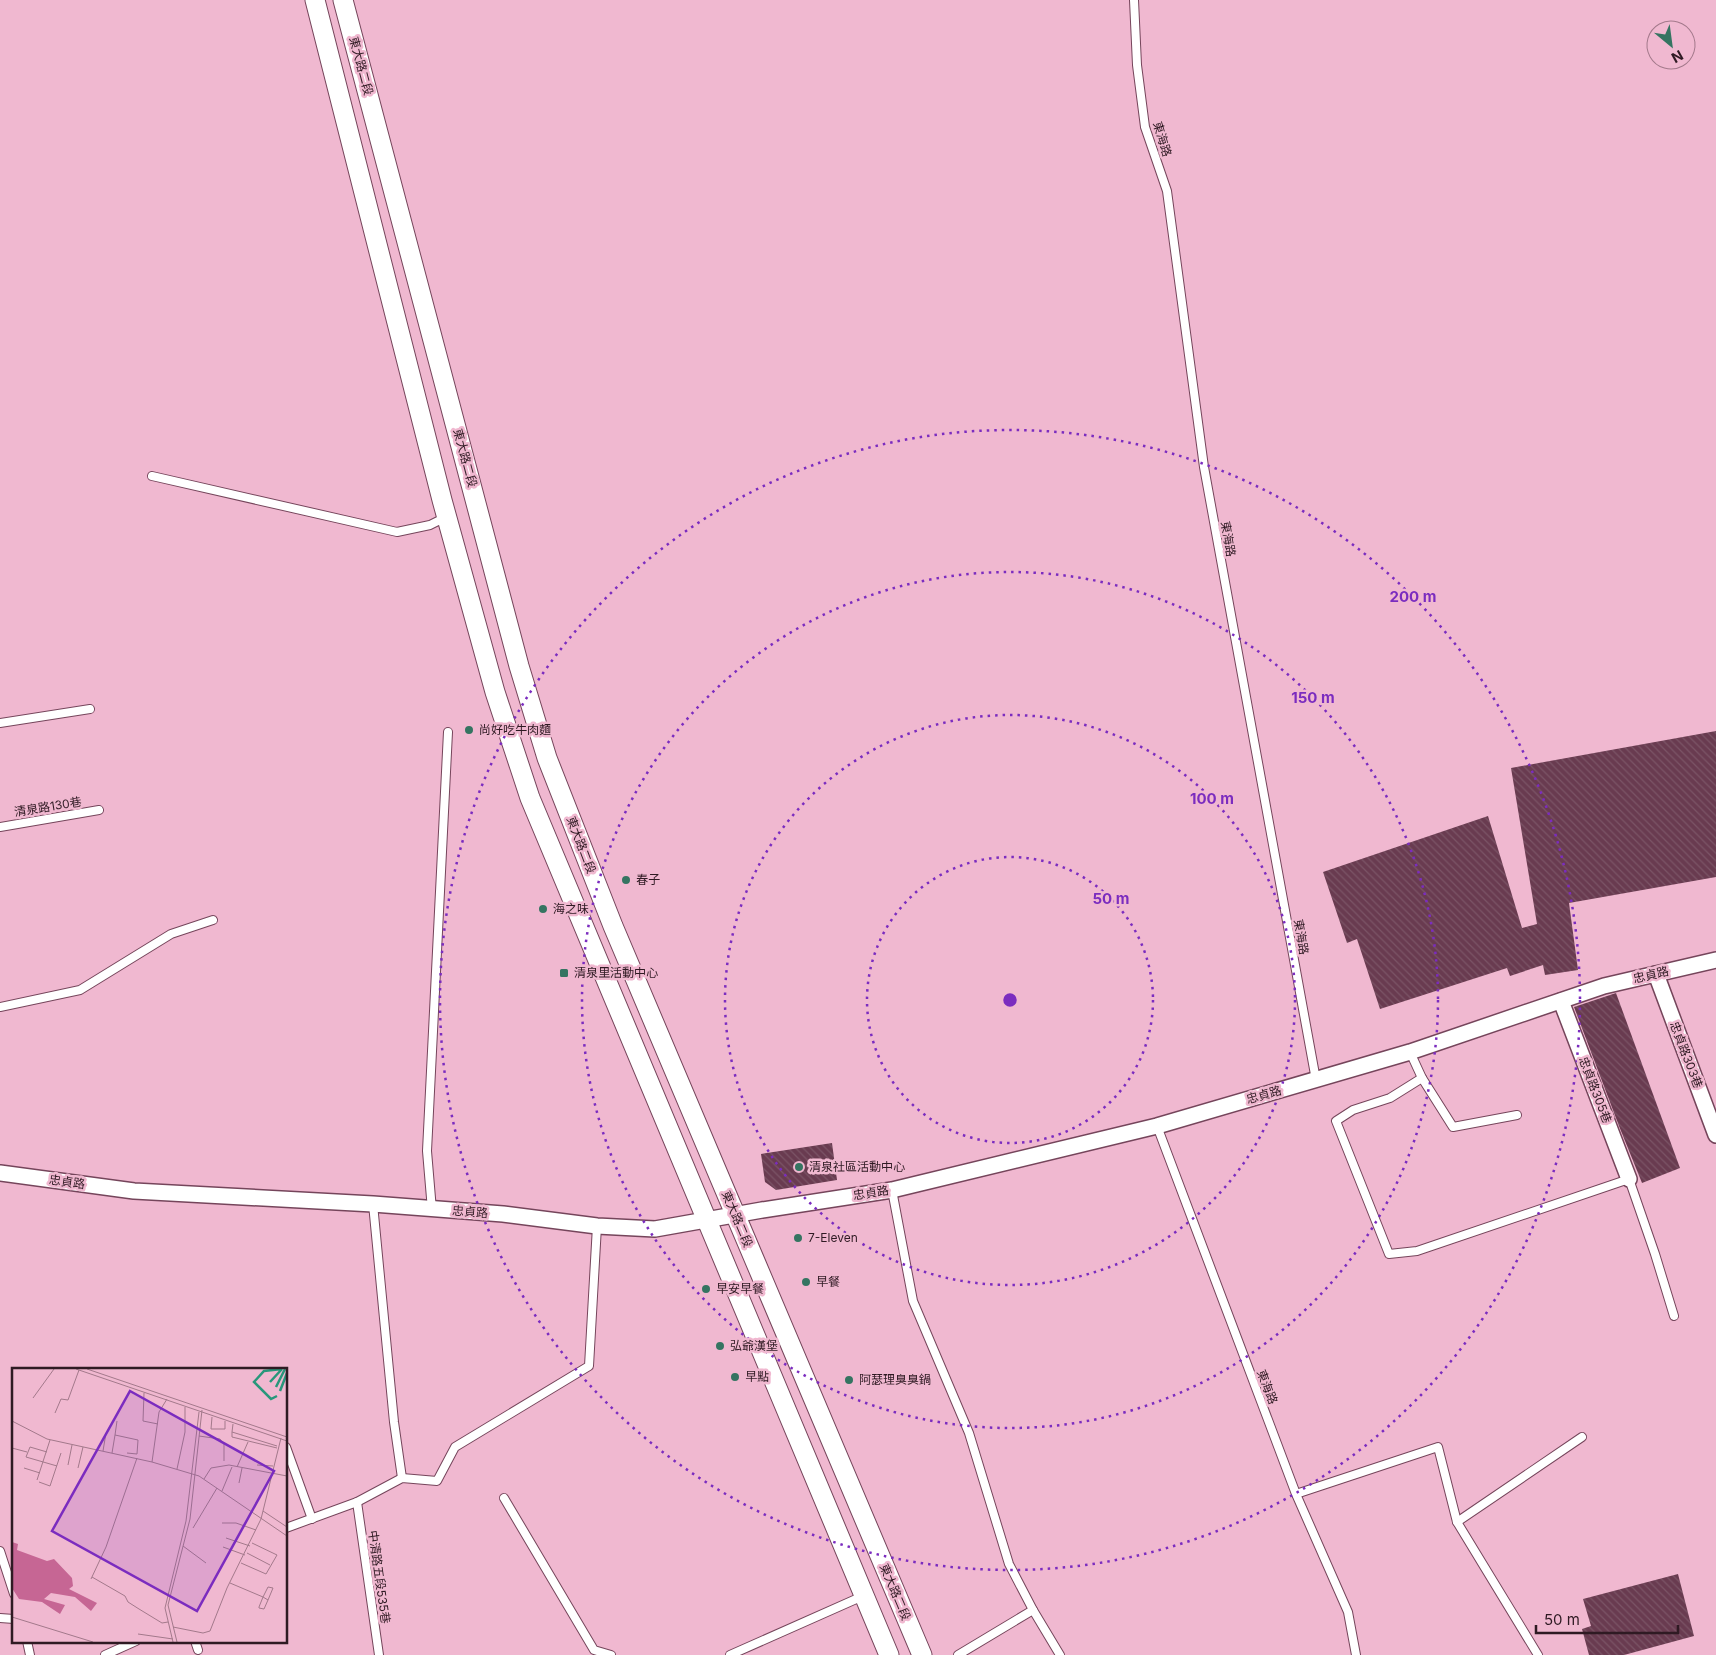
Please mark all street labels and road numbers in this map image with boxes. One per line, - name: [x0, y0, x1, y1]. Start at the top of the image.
- street label: 東大路二段: [346, 35, 376, 97]
- street label: 東海路: [1150, 119, 1175, 158]
- street label: 東大路二段: [450, 427, 480, 489]
- street label: 東海路: [1218, 520, 1239, 558]
- street label: 清泉路130巷: [13, 794, 83, 819]
- street label: 東大路二段: [564, 814, 599, 876]
- street label: 東海路: [1291, 918, 1312, 956]
- street label: 忠貞路: [1632, 963, 1670, 986]
- street label: 忠貞路303巷: [1667, 1019, 1706, 1090]
- street label: 忠貞路305巷: [1576, 1054, 1615, 1125]
- street label: 忠貞路: [1244, 1082, 1283, 1107]
- street label: 忠貞路: [48, 1172, 86, 1191]
- street label: 忠貞路: [852, 1182, 890, 1203]
- street label: 東大路二段: [719, 1188, 756, 1249]
- street label: 忠貞路: [452, 1203, 489, 1220]
- street label: 東海路: [1254, 1367, 1281, 1406]
- street label: 中清路五段535巷: [366, 1529, 393, 1625]
- street label: 東大路二段: [877, 1561, 914, 1622]

